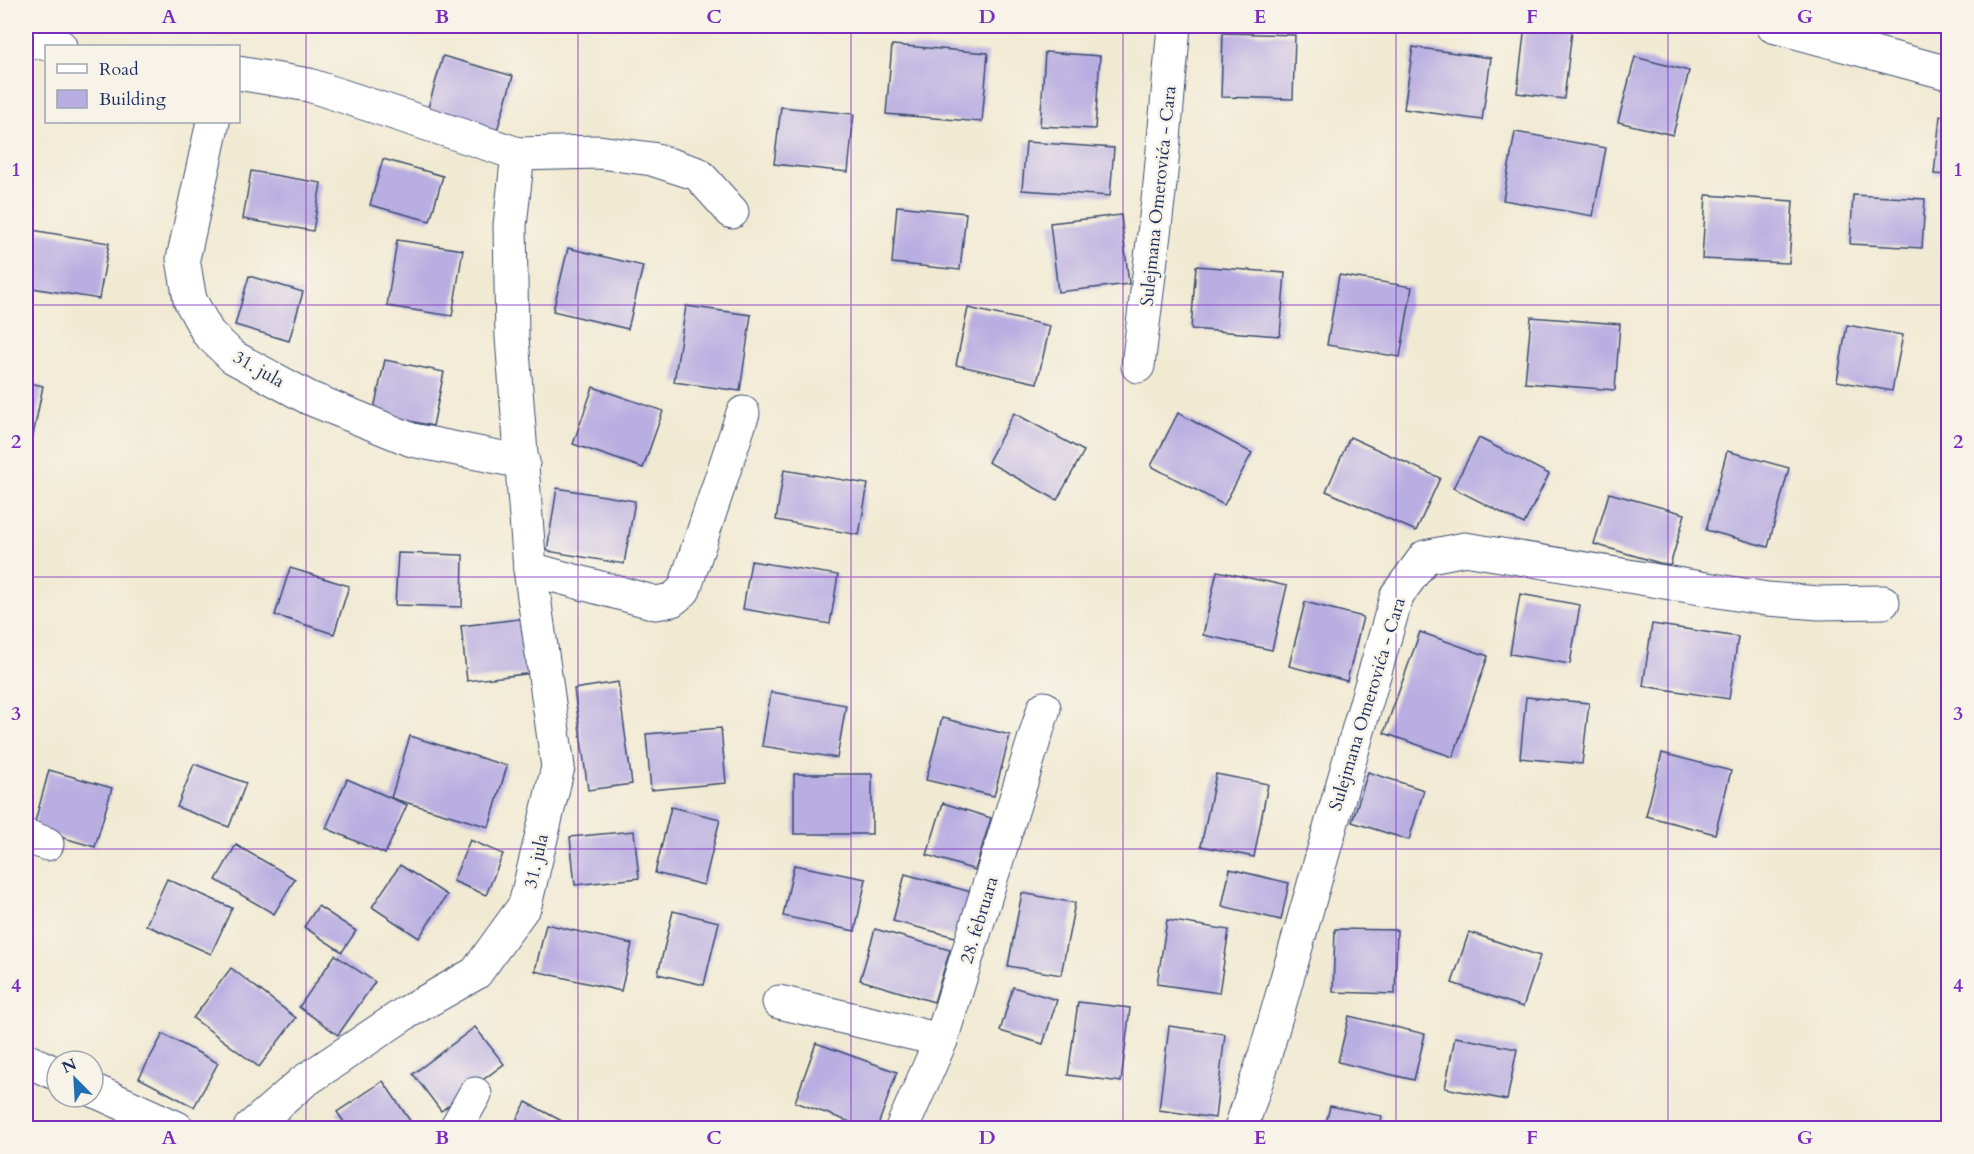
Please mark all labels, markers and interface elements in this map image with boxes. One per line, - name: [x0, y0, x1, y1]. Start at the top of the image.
- text: A: [161, 3, 177, 30]
- text: B: [435, 3, 449, 30]
- text: C: [706, 3, 722, 30]
- text: D: [978, 3, 996, 30]
- text: E: [1254, 3, 1266, 30]
- text: F: [1526, 3, 1538, 30]
- text: G: [1797, 3, 1813, 30]
- legend: [45, 45, 240, 123]
- text: Road: [99, 57, 139, 82]
- street label: Sulejmana Omerovića - Cara: [1134, 84, 1183, 308]
- text: Building: [99, 87, 167, 112]
- text: 1: [11, 156, 21, 183]
- text: 1: [1953, 156, 1963, 183]
- street label: 31. jula: [229, 345, 289, 394]
- text: 2: [11, 428, 21, 455]
- text: 2: [1953, 428, 1963, 455]
- street label: Sulejmana Omerovića - Cara: [1323, 594, 1412, 814]
- text: 3: [11, 700, 21, 727]
- text: 3: [1953, 700, 1963, 727]
- street label: 31. jula: [518, 831, 555, 891]
- street label: 28. februara: [954, 873, 1005, 967]
- text: 4: [11, 972, 21, 999]
- text: 4: [1953, 972, 1963, 999]
- north arrow: [45, 1049, 105, 1109]
- text: N: [58, 1053, 80, 1079]
- text: A: [161, 1124, 177, 1151]
- text: B: [435, 1124, 449, 1151]
- text: C: [706, 1124, 722, 1151]
- text: D: [978, 1124, 996, 1151]
- text: E: [1254, 1124, 1266, 1151]
- text: F: [1526, 1124, 1538, 1151]
- text: G: [1797, 1124, 1813, 1151]

